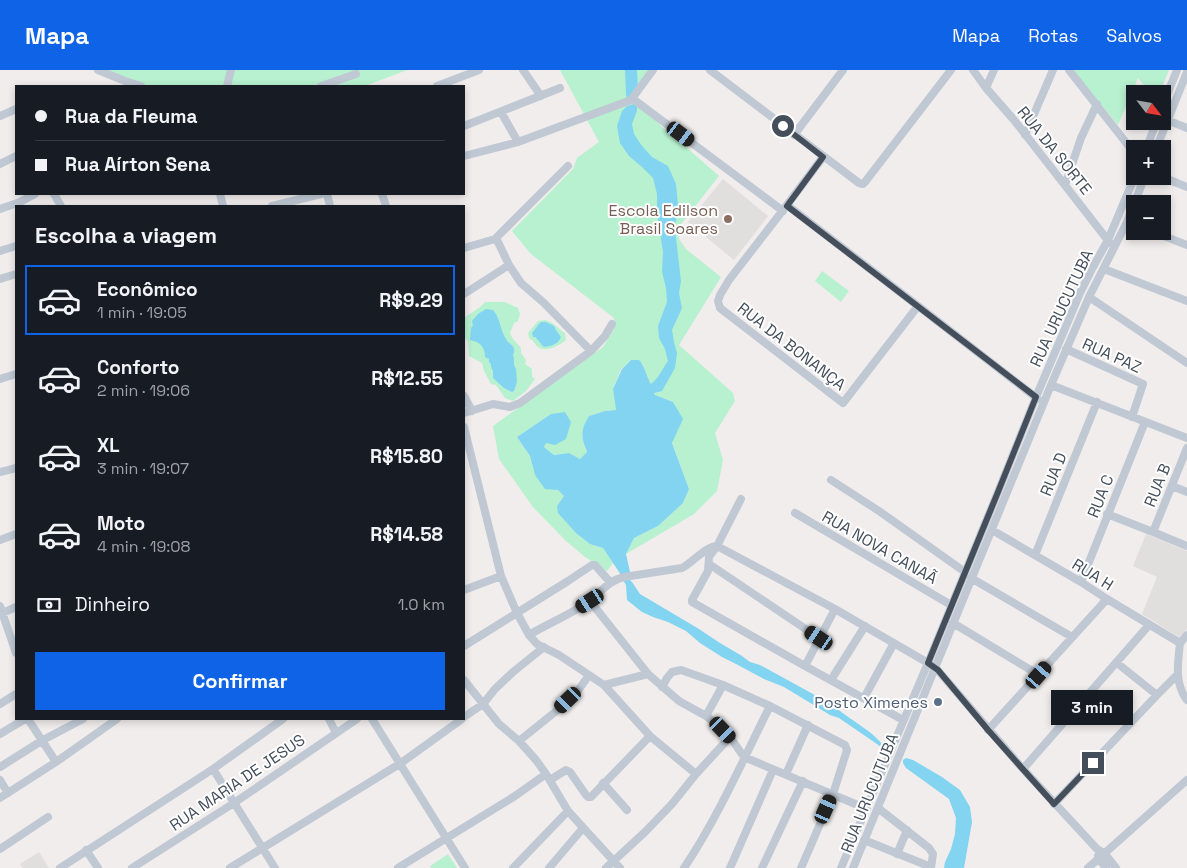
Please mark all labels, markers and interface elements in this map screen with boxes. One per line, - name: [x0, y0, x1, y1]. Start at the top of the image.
- text: Mapa: [25, 20, 89, 51]
- text: Mapa: [952, 24, 1000, 47]
- text: Rotas: [1028, 24, 1078, 47]
- text: Salvos: [1106, 24, 1162, 47]
- north arrow: [1126, 85, 1171, 130]
- map controls: [1126, 85, 1171, 240]
- street label: RUA DA SORTE: [1013, 102, 1097, 199]
- text: Rua da Fleuma: [65, 104, 198, 129]
- route start: [772, 115, 794, 137]
- car: [664, 119, 697, 149]
- button: +: [1126, 140, 1171, 185]
- text: Rua Aírton Sena: [65, 152, 211, 177]
- button: −: [1126, 195, 1171, 240]
- place label: Escola Edilson Brasil Soares: [609, 200, 718, 239]
- marker: Escola Edilson Brasil Soares: [722, 213, 734, 225]
- text: Escolha a viagem: [35, 221, 217, 249]
- street label: RUA URUCUTUBA: [1025, 246, 1098, 370]
- text: Econômico: [97, 277, 198, 302]
- icon: car: [37, 278, 82, 323]
- text: R$9.29: [379, 288, 443, 313]
- street label: RUA DA BONANÇA: [733, 298, 850, 395]
- text: 1 min · 19:05: [97, 302, 187, 323]
- street label: RUA PAZ: [1079, 333, 1145, 378]
- text: Conforto: [97, 355, 179, 380]
- icon: car: [37, 356, 82, 401]
- text: R$12.55: [371, 366, 443, 391]
- text: 2 min · 19:06: [97, 380, 190, 401]
- text: XL: [97, 433, 120, 458]
- icon: car: [37, 434, 82, 479]
- text: R$15.80: [370, 444, 443, 469]
- street label: RUA D: [1035, 449, 1072, 499]
- text: 3 min · 19:07: [97, 458, 189, 479]
- street label: RUA B: [1139, 460, 1176, 510]
- street label: RUA C: [1082, 471, 1119, 521]
- street label: RUA NOVA CANAÃ: [818, 506, 941, 589]
- text: Moto: [97, 511, 145, 536]
- icon: car: [37, 512, 82, 557]
- text: R$14.58: [370, 522, 443, 547]
- text: 4 min · 19:08: [97, 536, 191, 557]
- street label: RUA H: [1068, 554, 1117, 595]
- car: [573, 587, 606, 615]
- icon: cash: [35, 591, 63, 619]
- text: Dinheiro: [75, 592, 150, 617]
- text: 1.0 km: [398, 594, 445, 615]
- car: [802, 623, 835, 653]
- button: Confirmar: [35, 652, 445, 710]
- car: [1023, 659, 1054, 691]
- car: [551, 684, 584, 716]
- callout: 3 min: [1052, 690, 1134, 726]
- place label: Posto Ximenes: [814, 692, 928, 713]
- marker: Posto Ximenes: [932, 696, 944, 708]
- text: 3 min: [1071, 697, 1113, 718]
- car: [707, 714, 738, 746]
- street label: RUA MARIA DE JESUS: [166, 729, 309, 836]
- street label: RUA URUCUTUBA: [836, 730, 903, 856]
- route end: [1082, 752, 1104, 774]
- car: [813, 792, 838, 826]

